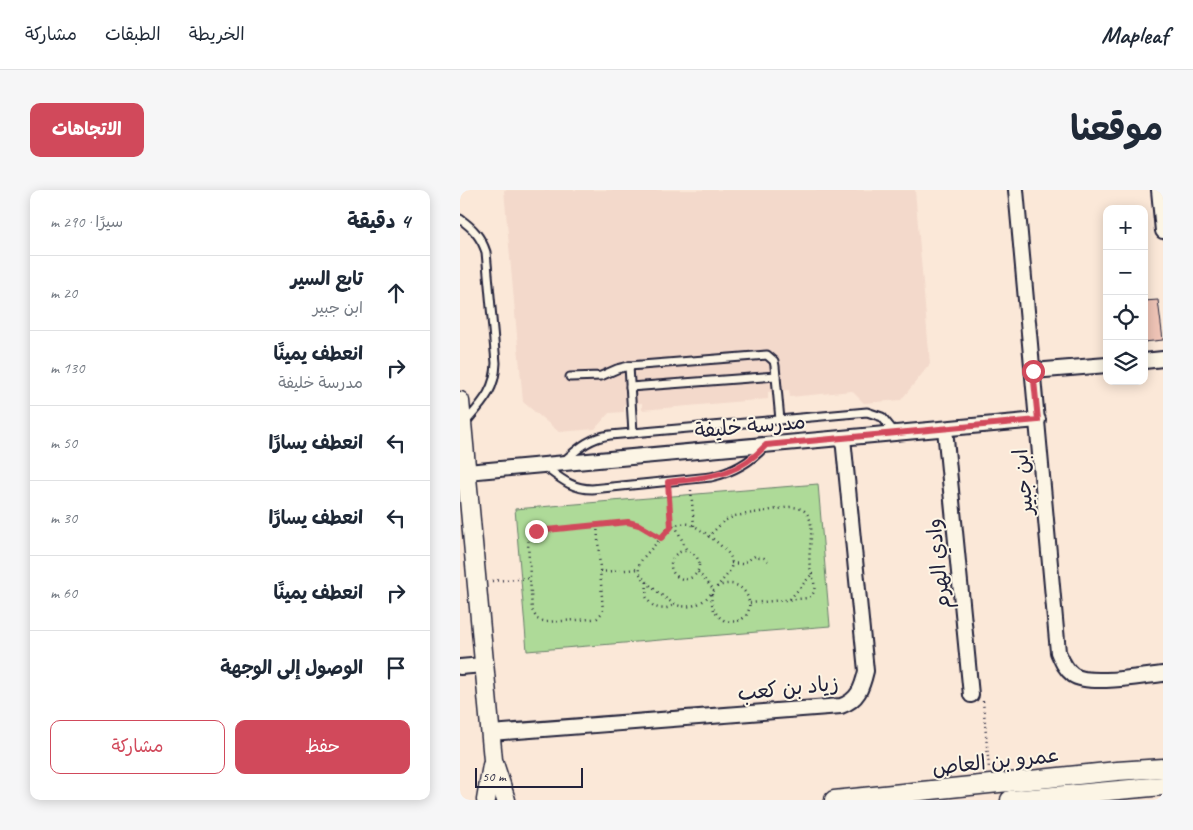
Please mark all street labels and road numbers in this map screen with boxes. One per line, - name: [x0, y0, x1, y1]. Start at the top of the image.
- street label: مدرسة خليفة: [693, 408, 807, 444]
- street label: ابن جبير: [1007, 448, 1039, 518]
- street label: وادي الهرم: [920, 517, 959, 611]
- street label: زياد بن كعب: [736, 670, 840, 706]
- street label: عمرو بن العاص: [931, 741, 1061, 781]

